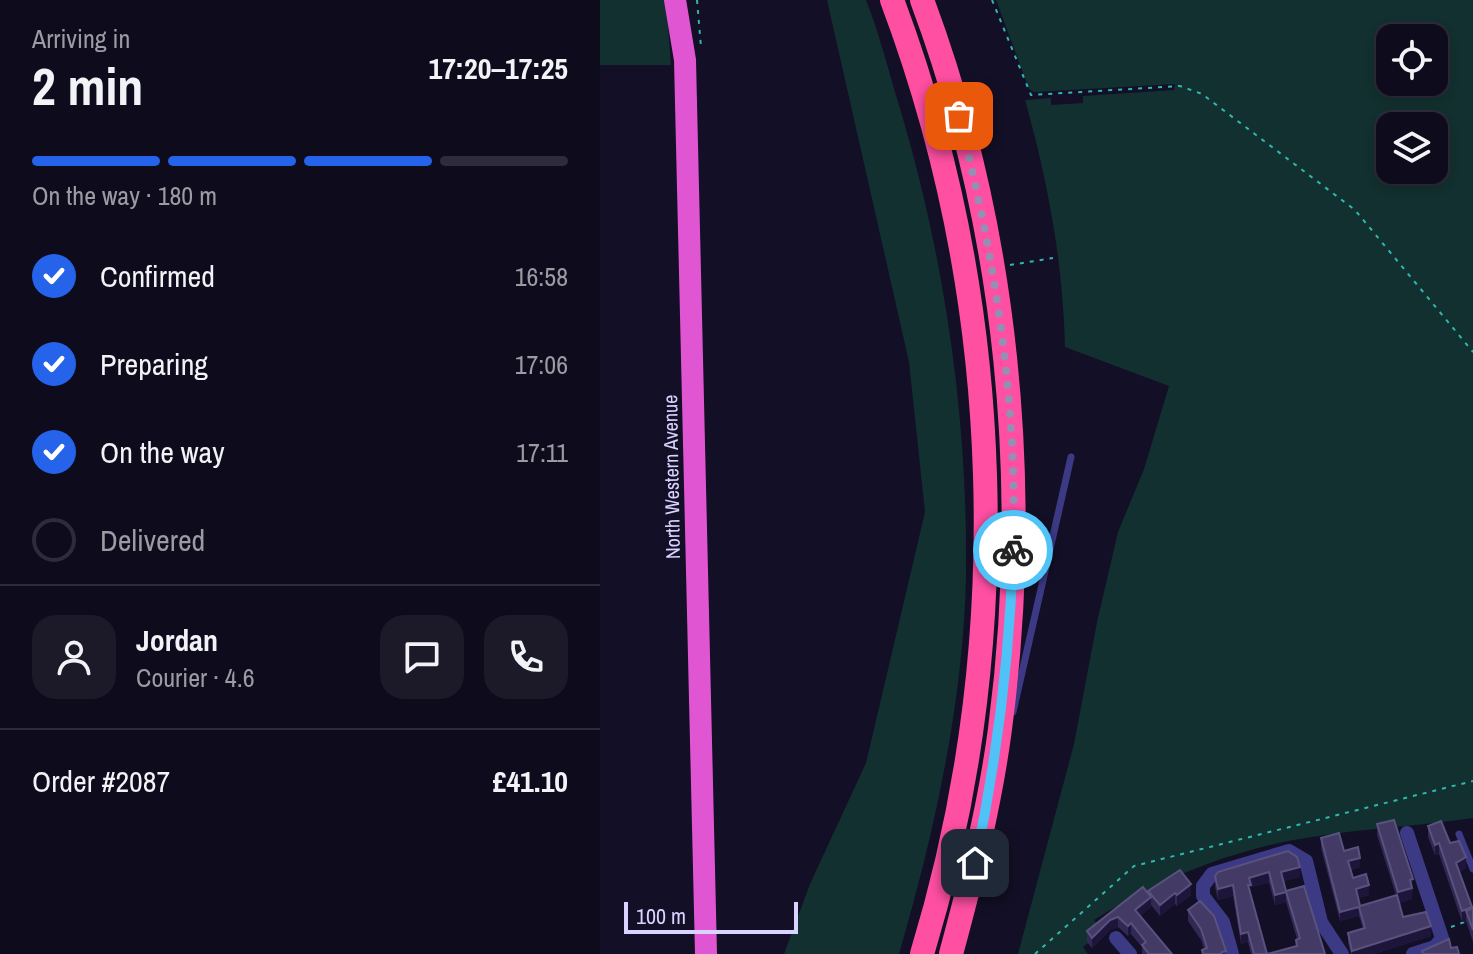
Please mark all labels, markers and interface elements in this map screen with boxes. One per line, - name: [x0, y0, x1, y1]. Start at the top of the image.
- text: Arriving in: [32, 21, 130, 56]
- map controls: [1376, 24, 1448, 184]
- button: locate: [1376, 24, 1448, 96]
- text: 17:20–17:25: [429, 48, 568, 88]
- text: 2 min: [32, 51, 143, 121]
- pin: [925, 82, 993, 150]
- icon: bag: [937, 94, 981, 138]
- button: layers: [1376, 112, 1448, 184]
- text: On the way · 180 m: [32, 178, 217, 213]
- icon: check: [32, 254, 76, 298]
- text: Confirmed: [100, 256, 215, 296]
- text: 16:58: [515, 259, 568, 294]
- icon: check: [32, 342, 76, 386]
- text: Preparing: [100, 344, 208, 384]
- text: 17:06: [515, 347, 568, 382]
- street label: North Western Avenue: [656, 395, 686, 559]
- icon: check: [32, 430, 76, 474]
- text: On the way: [100, 432, 224, 472]
- text: 17:11: [516, 435, 568, 470]
- courier: [973, 510, 1053, 590]
- text: Delivered: [100, 520, 205, 560]
- icon: bike: [991, 528, 1035, 572]
- button: person: [32, 615, 116, 699]
- button: chat: [380, 615, 464, 699]
- button: phone: [484, 615, 568, 699]
- text: Jordan: [136, 620, 218, 660]
- text: Courier · 4.6: [136, 660, 255, 695]
- text: Order #2087: [32, 761, 170, 801]
- text: £41.10: [493, 761, 568, 801]
- pin: [941, 829, 1009, 897]
- icon: home: [953, 841, 997, 885]
- scale bar: [624, 898, 798, 934]
- text: 100 m: [636, 901, 686, 931]

